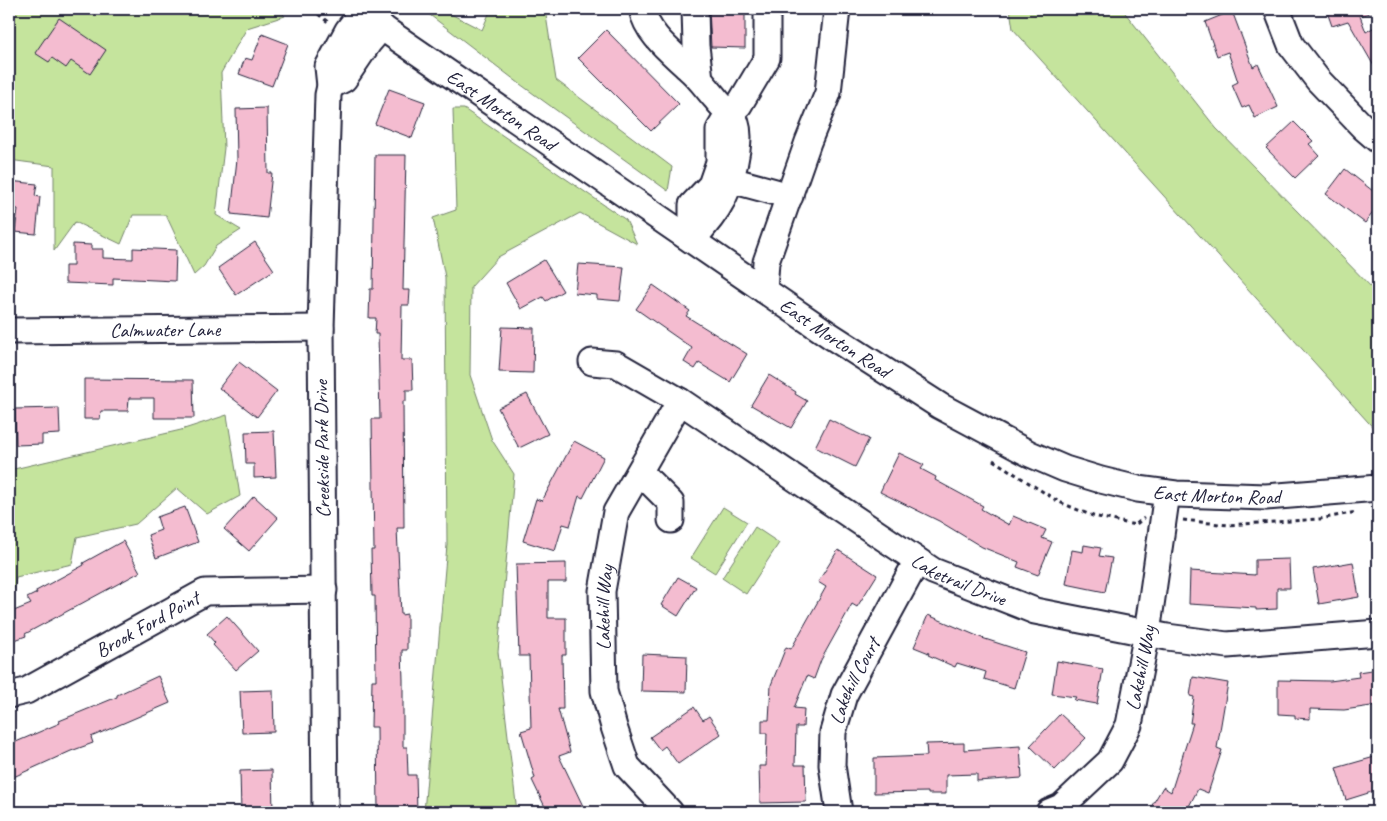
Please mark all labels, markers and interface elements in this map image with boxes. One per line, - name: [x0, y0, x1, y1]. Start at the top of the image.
- street label: East Morton Road: [442, 63, 564, 158]
- street label: East Morton Road: [775, 292, 898, 385]
- street label: Calmwater Lane: [110, 316, 222, 343]
- street label: Creekside Park Drive: [308, 378, 336, 518]
- street label: East Morton Road: [1152, 479, 1285, 510]
- street label: Laketrail Drive: [907, 548, 1011, 611]
- street label: Lakehill Way: [589, 562, 619, 650]
- street label: Brook Ford Point: [91, 584, 207, 663]
- street label: Lakehill Way: [1120, 623, 1161, 712]
- street label: Lakehill Court: [824, 630, 887, 727]

